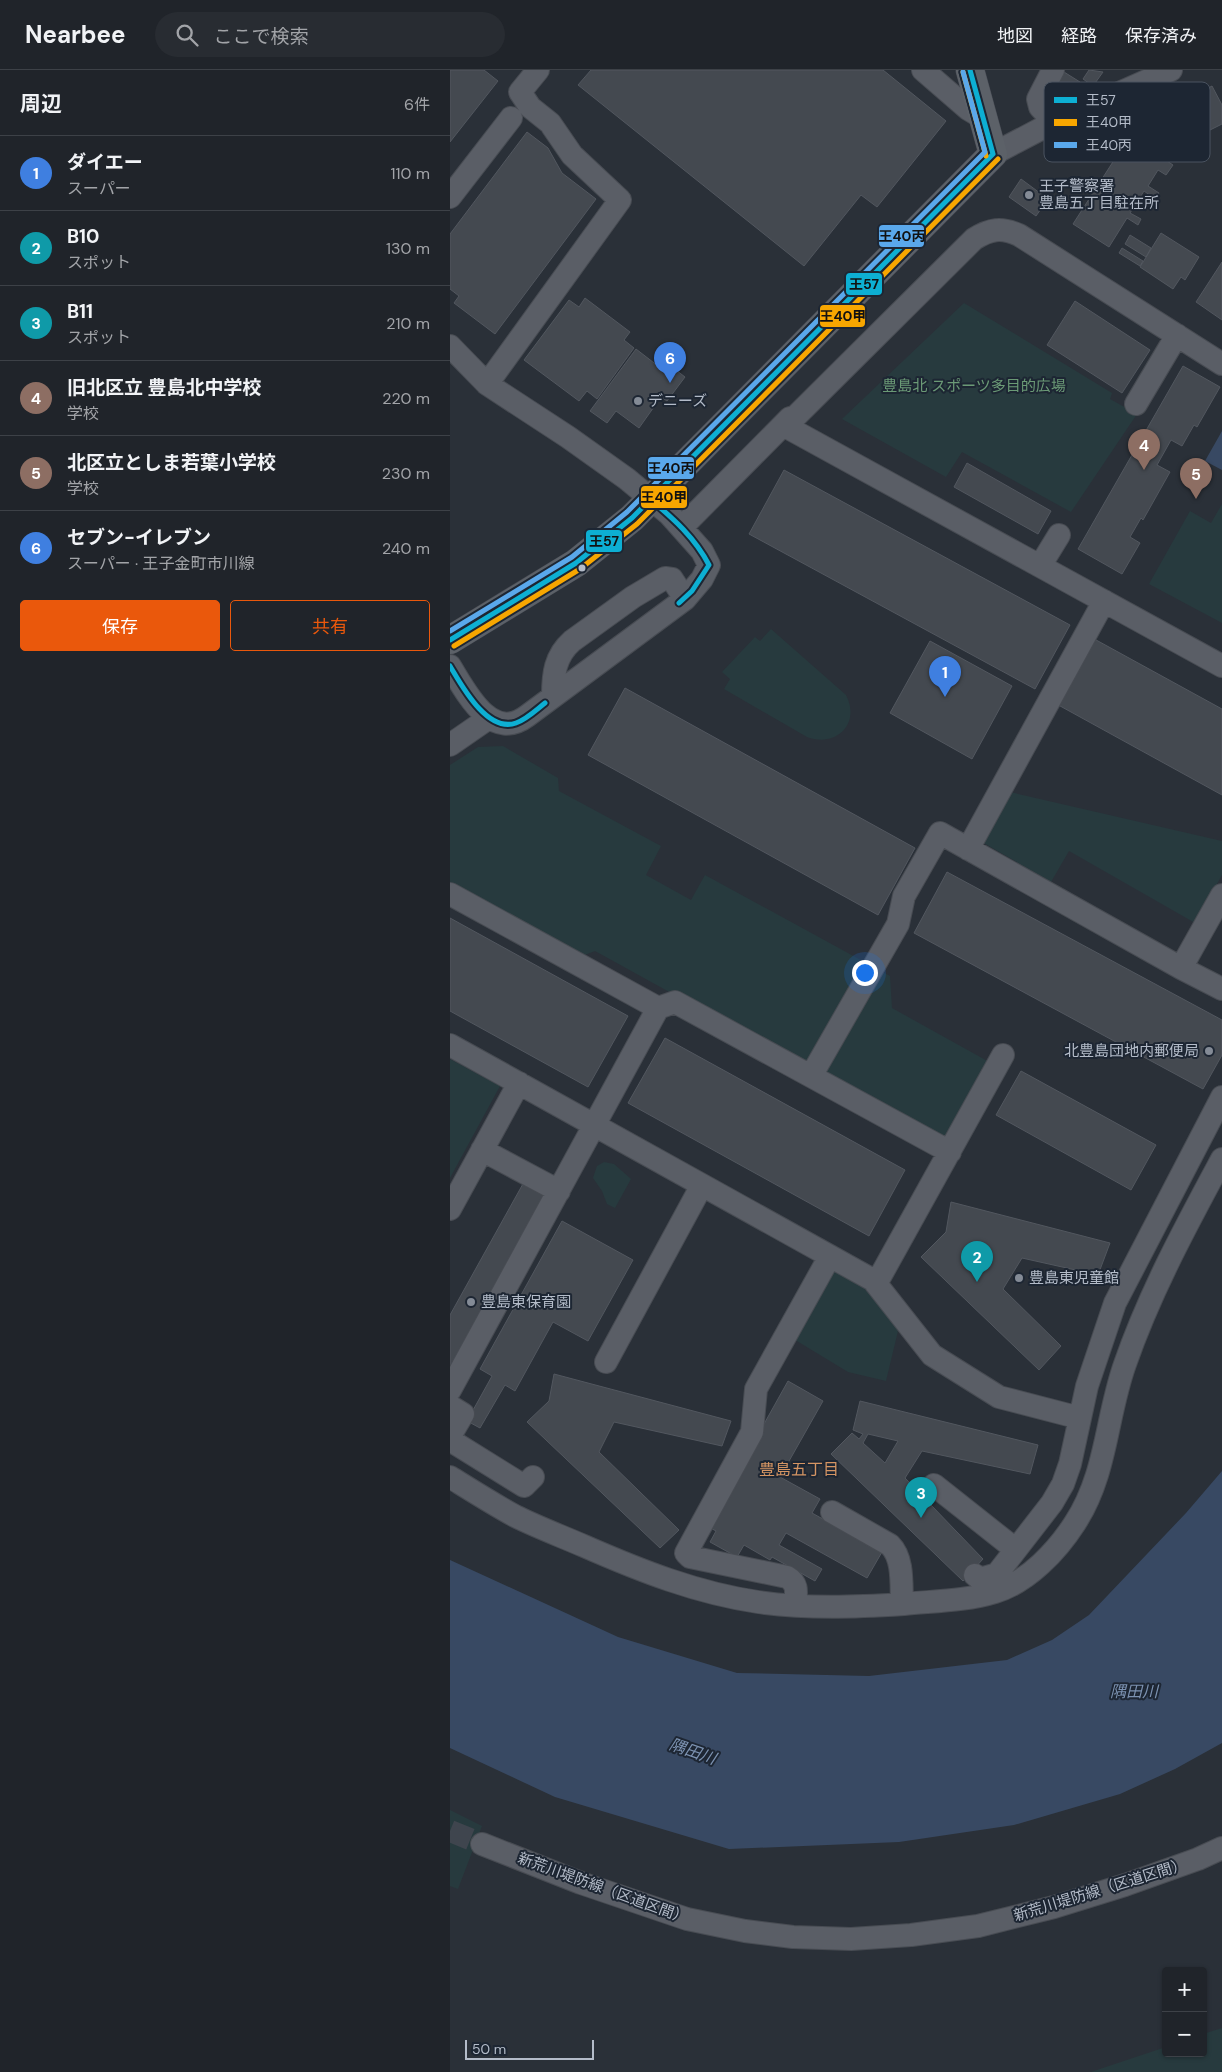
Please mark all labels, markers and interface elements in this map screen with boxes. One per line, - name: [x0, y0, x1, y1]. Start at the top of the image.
- search box: [155, 12, 505, 57]
- text: Nearbee: [25, 19, 125, 50]
- icon: search: [173, 21, 201, 49]
- text: ここで検索: [213, 24, 308, 49]
- text: 地図: [997, 24, 1033, 48]
- text: 経路: [1061, 24, 1097, 48]
- text: 保存済み: [1125, 24, 1197, 48]
- legend: [1044, 82, 1210, 162]
- text: 周辺: [20, 90, 62, 118]
- text: 王57: [1086, 91, 1116, 109]
- text: 6件: [404, 94, 430, 115]
- text: 王40甲: [1086, 113, 1132, 131]
- text: 王40丙: [1086, 136, 1132, 154]
- text: ダイエー: [67, 150, 143, 175]
- text: 1: [33, 163, 39, 184]
- text: 110 m: [391, 163, 430, 184]
- place label: 王子警察署 豊島五丁目駐在所: [1039, 176, 1159, 213]
- text: スーパー: [67, 178, 131, 199]
- marker: 王子警察署 豊島五丁目駐在所: [1023, 189, 1035, 201]
- text: B10: [67, 224, 99, 249]
- line badge: 王40丙: [878, 224, 925, 248]
- text: 王40丙: [879, 227, 925, 245]
- text: 2: [31, 238, 41, 259]
- text: 130 m: [386, 238, 430, 259]
- text: スポット: [67, 252, 131, 273]
- line badge: 王57: [845, 272, 883, 296]
- text: 王57: [849, 275, 880, 293]
- text: B11: [67, 299, 93, 324]
- line badge: 王40甲: [819, 304, 866, 328]
- text: 王40甲: [820, 307, 866, 325]
- text: 3: [31, 313, 41, 334]
- text: 210 m: [386, 313, 430, 334]
- text: スポット: [67, 327, 131, 348]
- pin: 6: [654, 342, 686, 383]
- text: 旧北区立 豊島北中学校: [67, 375, 261, 400]
- park label: 豊島北 スポーツ多目的広場: [882, 376, 1066, 396]
- text: 4: [31, 388, 41, 409]
- text: 220 m: [382, 388, 430, 409]
- place label: デニーズ: [648, 391, 707, 411]
- marker: デニーズ: [632, 395, 644, 407]
- text: 学校: [67, 403, 99, 424]
- pin: 4: [1128, 429, 1160, 470]
- text: 北区立としま若葉小学校: [67, 450, 276, 475]
- line badge: 王40丙: [647, 456, 695, 480]
- pin: 5: [1180, 458, 1212, 499]
- text: 王40丙: [648, 459, 694, 477]
- text: 5: [31, 463, 41, 484]
- text: 230 m: [382, 463, 430, 484]
- text: 学校: [67, 478, 99, 499]
- line badge: 王40甲: [640, 485, 688, 509]
- text: 王40甲: [641, 488, 687, 506]
- text: セブン-イレブン: [67, 525, 211, 550]
- line badge: 王57: [585, 529, 623, 553]
- text: 王57: [589, 532, 620, 550]
- text: 6: [31, 538, 41, 559]
- text: 240 m: [382, 538, 430, 559]
- text: スーパー · 王子金町市川線: [67, 553, 255, 574]
- unlabelled marker: [577, 563, 587, 573]
- button: 保存: [20, 600, 220, 651]
- button: 共有: [230, 600, 430, 651]
- pin: 1: [929, 656, 961, 697]
- your location: [852, 960, 878, 986]
- place label: 北豊島団地内郵便局: [1064, 1041, 1199, 1061]
- marker: 北豊島団地内郵便局: [1203, 1045, 1215, 1057]
- pin: 2: [961, 1241, 993, 1282]
- place label: 豊島東児童館: [1029, 1268, 1119, 1288]
- marker: 豊島東児童館: [1013, 1272, 1025, 1284]
- place label: 豊島東保育園: [481, 1292, 571, 1312]
- marker: 豊島東保育園: [465, 1296, 477, 1308]
- district label: 豊島五丁目: [759, 1459, 839, 1480]
- pin: 3: [905, 1477, 937, 1518]
- water label: 隅田川: [1110, 1681, 1160, 1702]
- water label: 隅田川: [667, 1734, 721, 1770]
- street label: 新荒川堤防線（区道区間）: [515, 1848, 691, 1928]
- street label: 新荒川堤防線（区道区間）: [1011, 1854, 1189, 1926]
- map controls: [1162, 1967, 1207, 2057]
- button: +: [1162, 1967, 1207, 2012]
- button: −: [1162, 2012, 1207, 2057]
- scale bar: [465, 2037, 594, 2060]
- text: 50 m: [472, 2040, 506, 2058]

